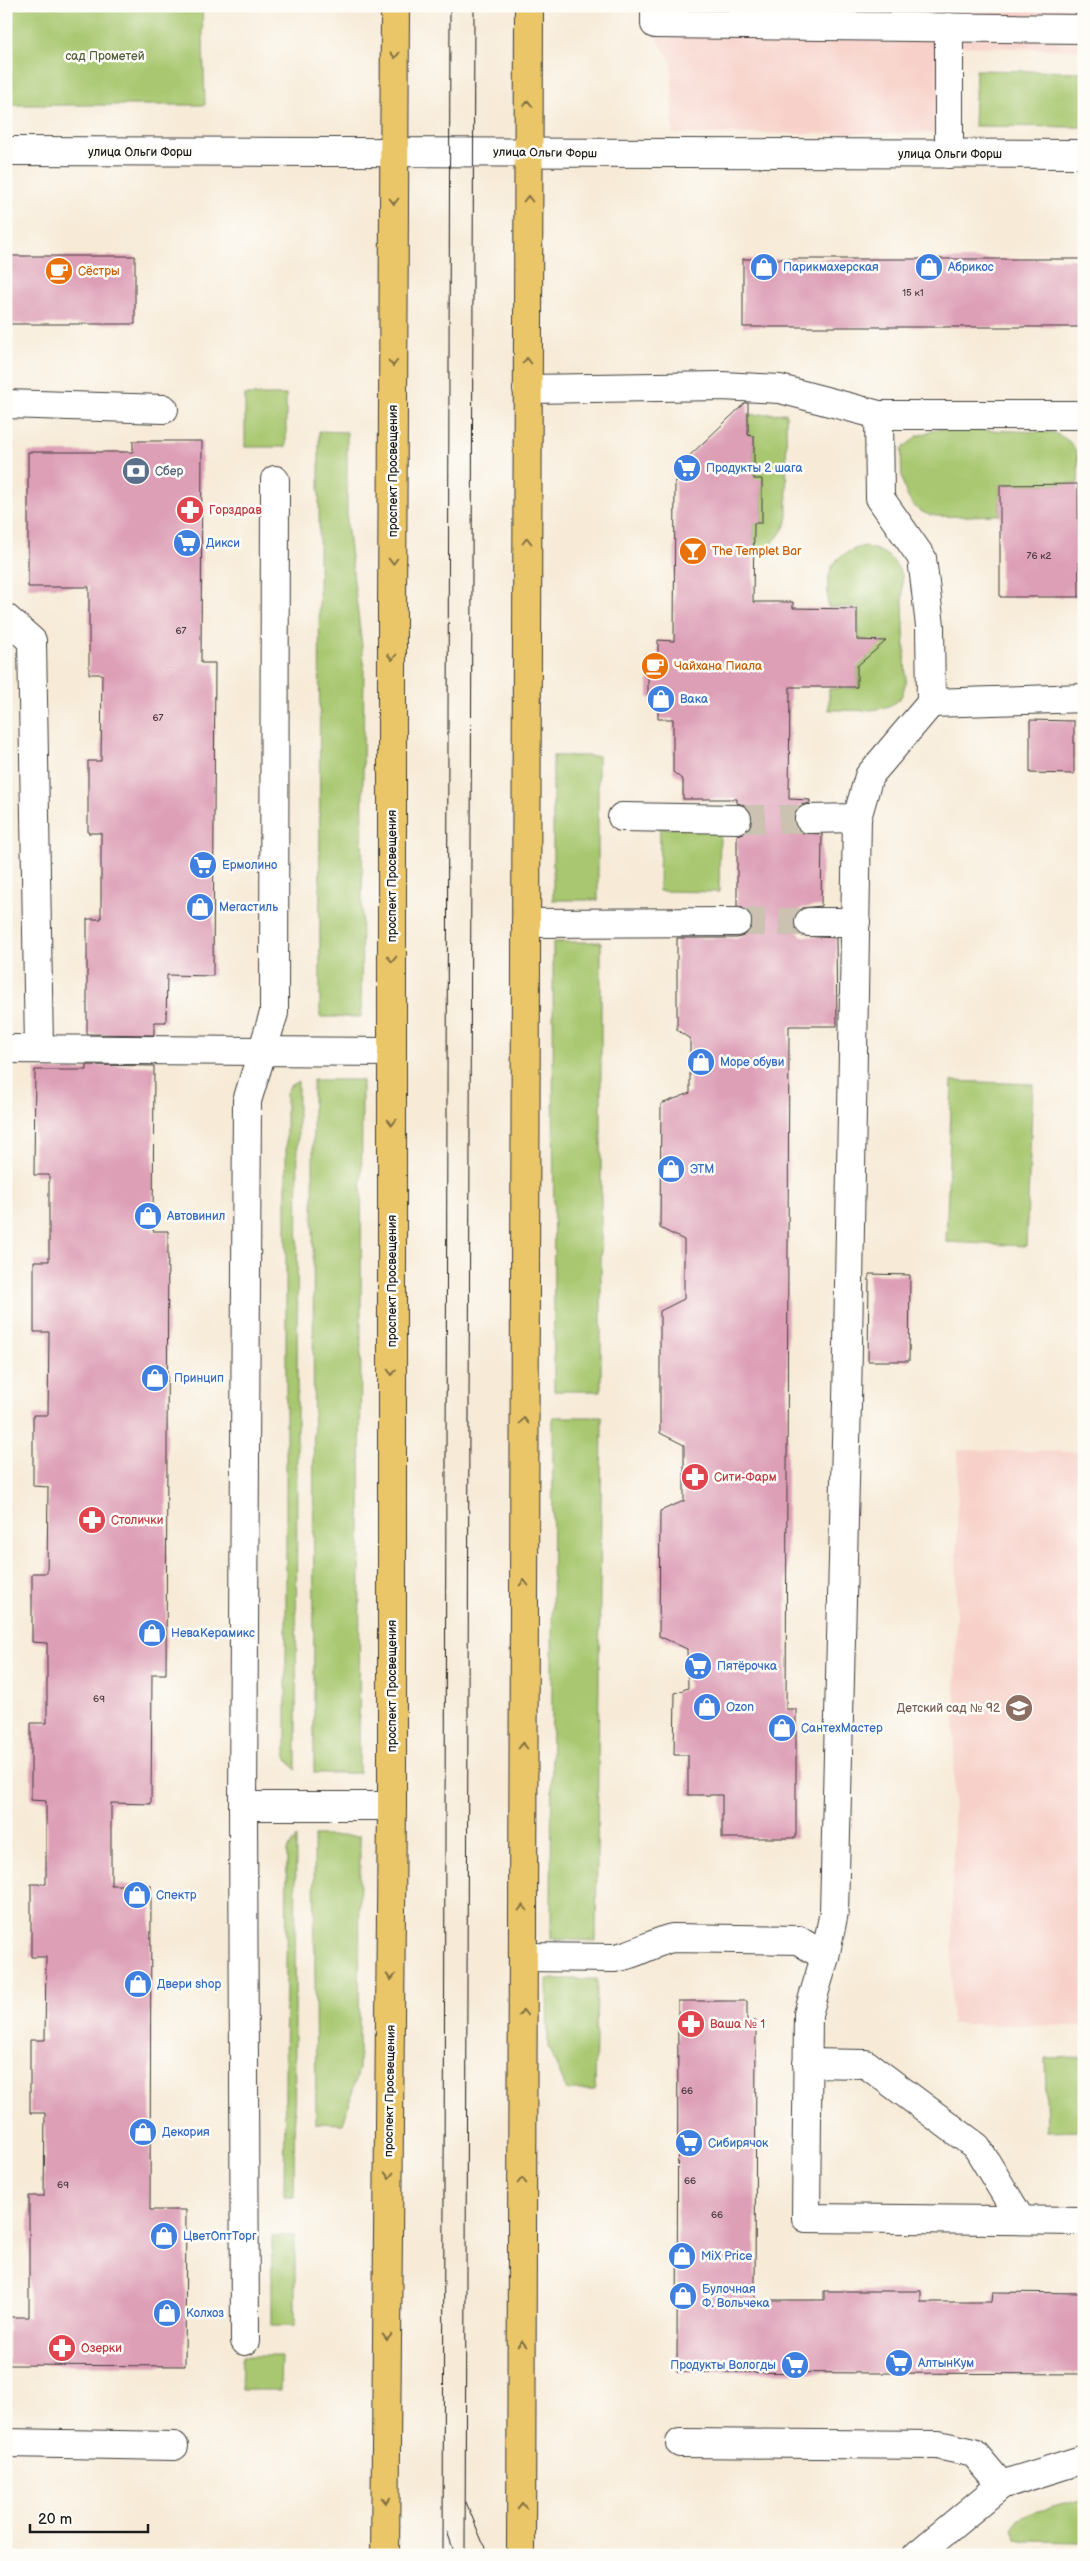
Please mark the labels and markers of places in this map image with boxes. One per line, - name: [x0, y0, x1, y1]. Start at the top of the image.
- shop icon: Парикмахерская: [749, 252, 779, 282]
- shop icon: Абрикос: [914, 252, 944, 282]
- cafe icon: Сёстры: [44, 256, 74, 286]
- place label: Парикмахерская: [783, 260, 879, 275]
- place label: Абрикос: [947, 260, 994, 275]
- place label: Сёстры: [78, 264, 120, 279]
- supermarket icon: Продукты 2 шага: [672, 453, 702, 483]
- bank icon: Сбер: [121, 456, 151, 486]
- place label: Продукты 2 шага: [706, 461, 803, 476]
- place label: Сбер: [155, 464, 183, 479]
- pharmacy icon: Горздрав: [175, 495, 205, 525]
- place label: Горздрав: [209, 503, 262, 518]
- supermarket icon: Дикси: [172, 528, 202, 558]
- place label: Дикси: [206, 536, 240, 551]
- bar icon: The Templet Bar: [678, 536, 708, 566]
- place label: The Templet Bar: [712, 544, 802, 559]
- cafe icon: Чайхана Пиала: [640, 651, 670, 681]
- place label: Чайхана Пиала: [674, 659, 762, 674]
- shop icon: Вака: [646, 684, 676, 714]
- place label: Вака: [680, 692, 708, 707]
- supermarket icon: Ермолино: [188, 850, 218, 880]
- place label: Ермолино: [222, 858, 277, 873]
- shop icon: Мегастиль: [185, 892, 215, 922]
- place label: Мегастиль: [219, 900, 278, 915]
- shop icon: Море обуви: [686, 1047, 716, 1077]
- place label: Море обуви: [720, 1055, 784, 1070]
- shop icon: ЭТМ: [656, 1154, 686, 1184]
- place label: ЭТМ: [690, 1162, 714, 1177]
- shop icon: Автовинил: [133, 1201, 163, 1231]
- place label: Автовинил: [166, 1209, 226, 1224]
- shop icon: Принцип: [140, 1363, 170, 1393]
- place label: Принцип: [174, 1371, 224, 1386]
- pharmacy icon: Сити-Фарм: [680, 1462, 710, 1492]
- place label: Сити-Фарм: [714, 1470, 777, 1485]
- pharmacy icon: Столички: [77, 1505, 107, 1535]
- place label: Столички: [111, 1513, 163, 1528]
- shop icon: НеваКерамикс: [137, 1618, 167, 1648]
- place label: НеваКерамикс: [171, 1626, 255, 1641]
- supermarket icon: Пятёрочка: [683, 1651, 713, 1681]
- place label: Пятёрочка: [717, 1659, 777, 1674]
- shop icon: Ozon: [692, 1692, 722, 1722]
- school or university icon: Детский сад № 92: [1004, 1693, 1034, 1723]
- place label: Ozon: [726, 1700, 754, 1715]
- place label: Детский сад № 92: [897, 1701, 1000, 1716]
- shop icon: СантехМастер: [767, 1713, 797, 1743]
- place label: СантехМастер: [801, 1721, 883, 1736]
- shop icon: Спектр: [122, 1880, 152, 1910]
- place label: Спектр: [156, 1888, 197, 1903]
- shop icon: Двери shop: [123, 1969, 153, 1999]
- place label: Двери shop: [157, 1977, 222, 1992]
- pharmacy icon: Ваша № 1: [676, 2009, 706, 2039]
- place label: Ваша № 1: [710, 2017, 765, 2032]
- shop icon: Декория: [128, 2117, 158, 2147]
- place label: Декория: [162, 2125, 210, 2140]
- supermarket icon: Сибирячок: [674, 2128, 704, 2158]
- place label: Сибирячок: [708, 2136, 769, 2151]
- shop icon: ЦветОптТорг: [149, 2221, 179, 2251]
- place label: ЦветОптТорг: [183, 2229, 257, 2244]
- shop icon: MiX Price: [667, 2241, 697, 2271]
- place label: MiX Price: [701, 2249, 752, 2264]
- shop icon: Булочная Ф. Вольчека: [668, 2281, 698, 2311]
- place label: Булочная Ф. Вольчека: [702, 2282, 770, 2311]
- shop icon: Колхоз: [152, 2298, 182, 2328]
- place label: Колхоз: [186, 2306, 224, 2321]
- pharmacy icon: Озерки: [47, 2333, 77, 2363]
- place label: Озерки: [81, 2341, 122, 2356]
- supermarket icon: АлтынКум: [884, 2348, 914, 2378]
- supermarket icon: Продукты Вологды: [780, 2350, 810, 2380]
- place label: АлтынКум: [917, 2356, 974, 2371]
- place label: Продукты Вологды: [670, 2358, 776, 2373]

